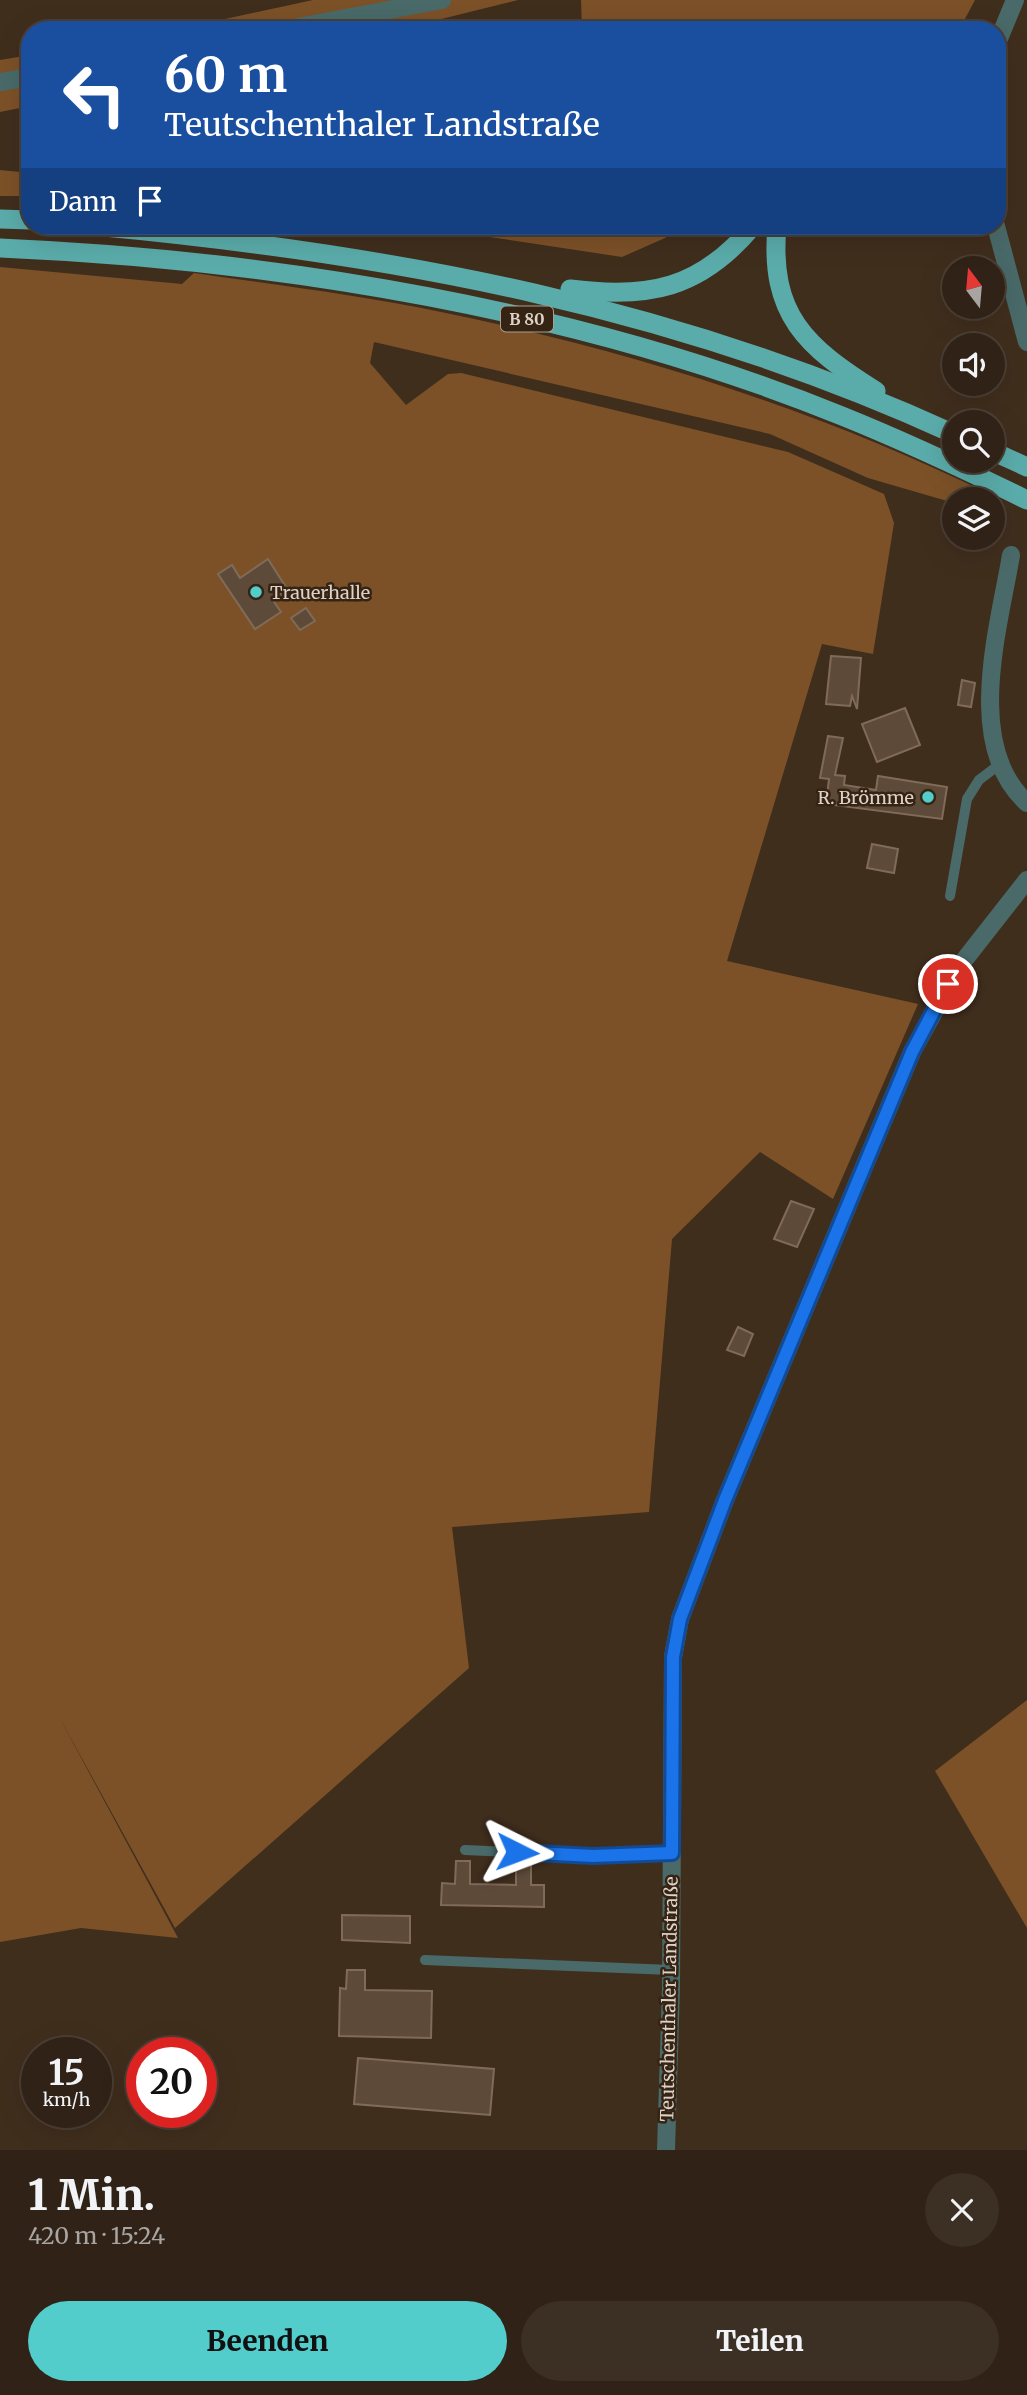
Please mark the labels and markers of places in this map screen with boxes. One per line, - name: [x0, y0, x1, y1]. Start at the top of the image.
- place label: Trauerhalle: [270, 581, 370, 604]
- marker: Trauerhalle: [248, 584, 264, 600]
- place label: R. Brömme: [818, 786, 914, 809]
- marker: R. Brömme: [920, 789, 936, 805]
- pin: [918, 954, 978, 1014]

